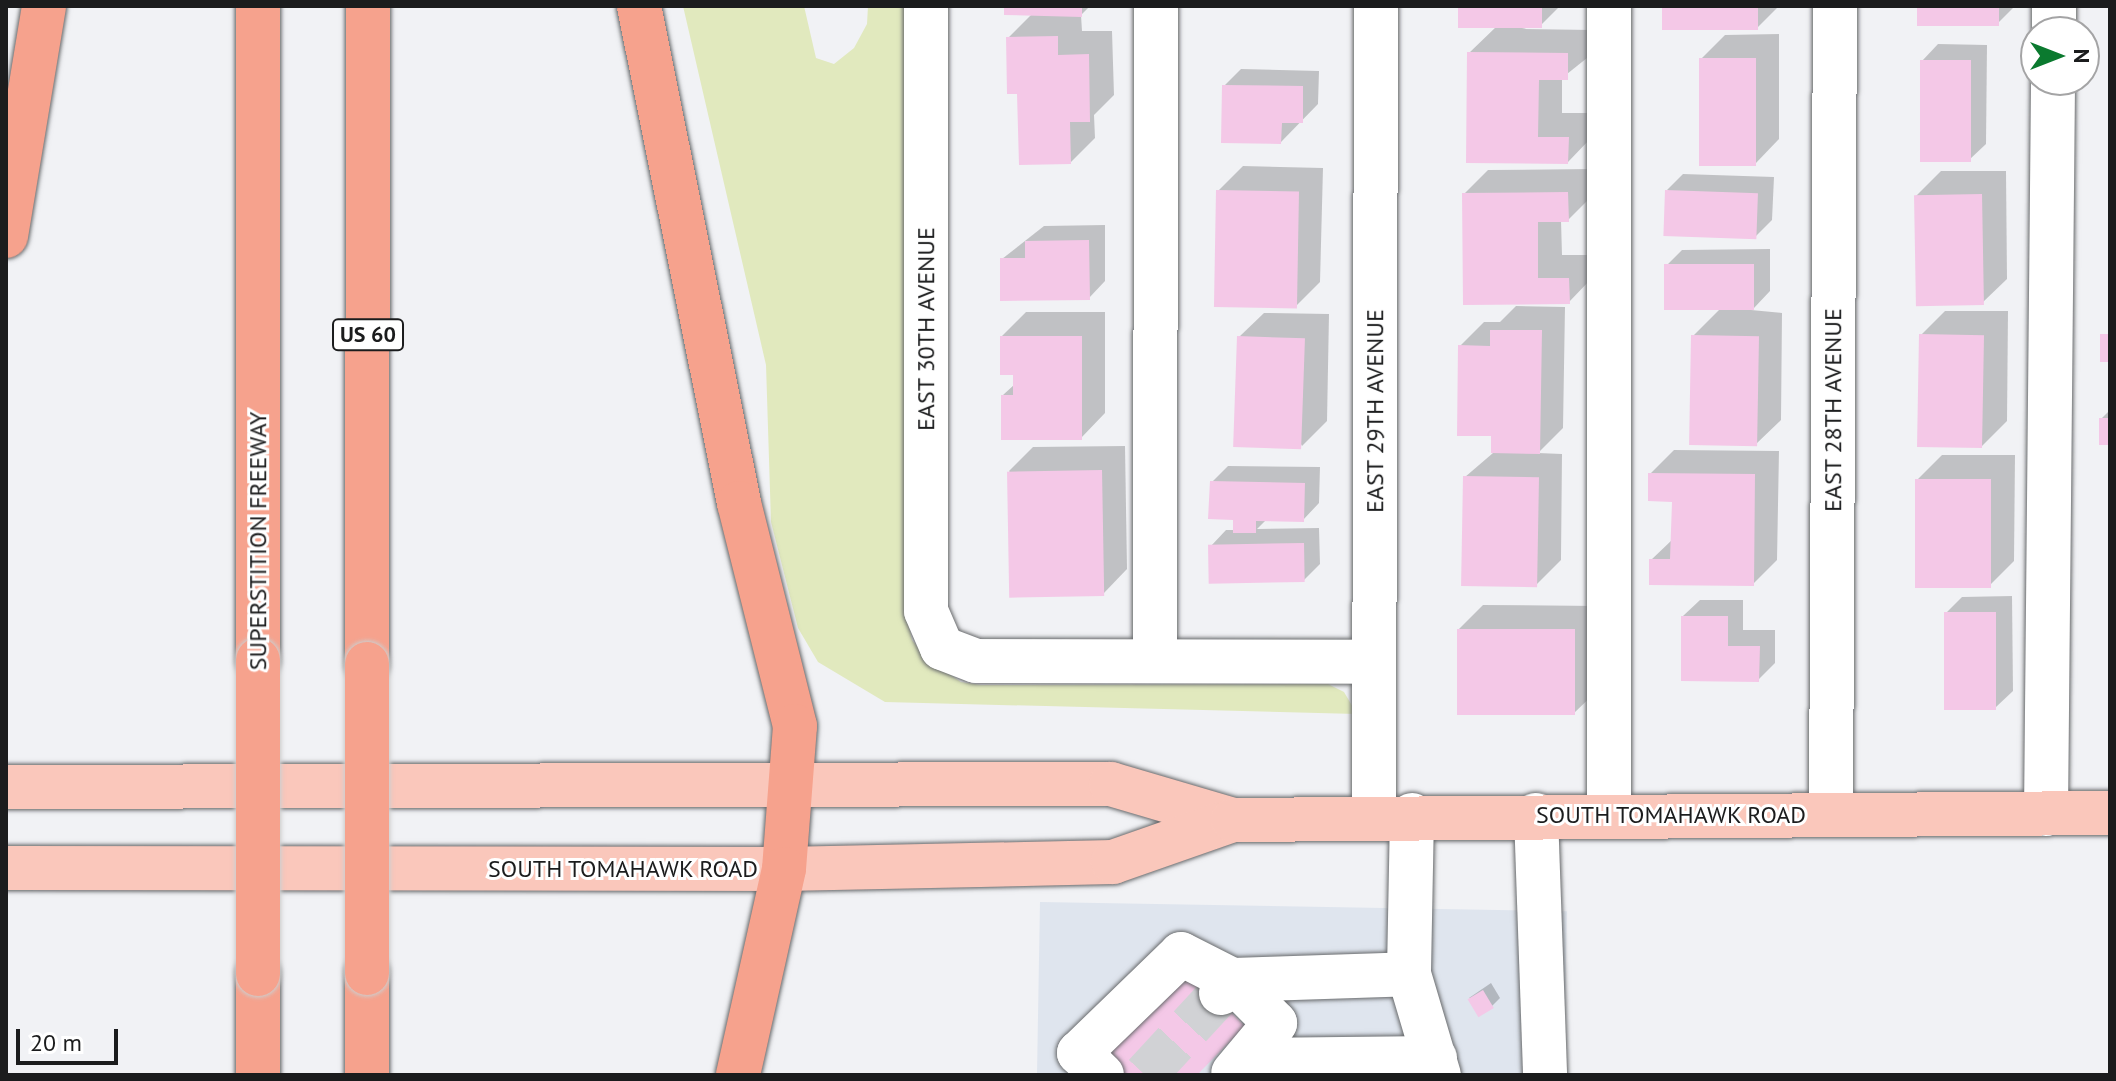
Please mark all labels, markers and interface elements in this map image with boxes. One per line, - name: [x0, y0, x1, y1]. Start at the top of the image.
- north arrow: [2020, 16, 2100, 96]
- text: N: [2068, 49, 2096, 63]
- street label: EAST 30TH AVENUE: [912, 226, 940, 432]
- street label: EAST 28TH AVENUE: [1819, 307, 1847, 513]
- street label: EAST 29TH AVENUE: [1361, 308, 1389, 514]
- road number: US 60: [332, 317, 404, 353]
- street label: SUPERSTITION FREEWAY: [244, 412, 272, 670]
- street label: SOUTH TOMAHAWK ROAD: [1535, 801, 1807, 829]
- street label: SOUTH TOMAHAWK ROAD: [487, 855, 759, 883]
- scale bar: [20, 1013, 122, 1063]
- text: 20 m: [30, 1027, 82, 1058]

